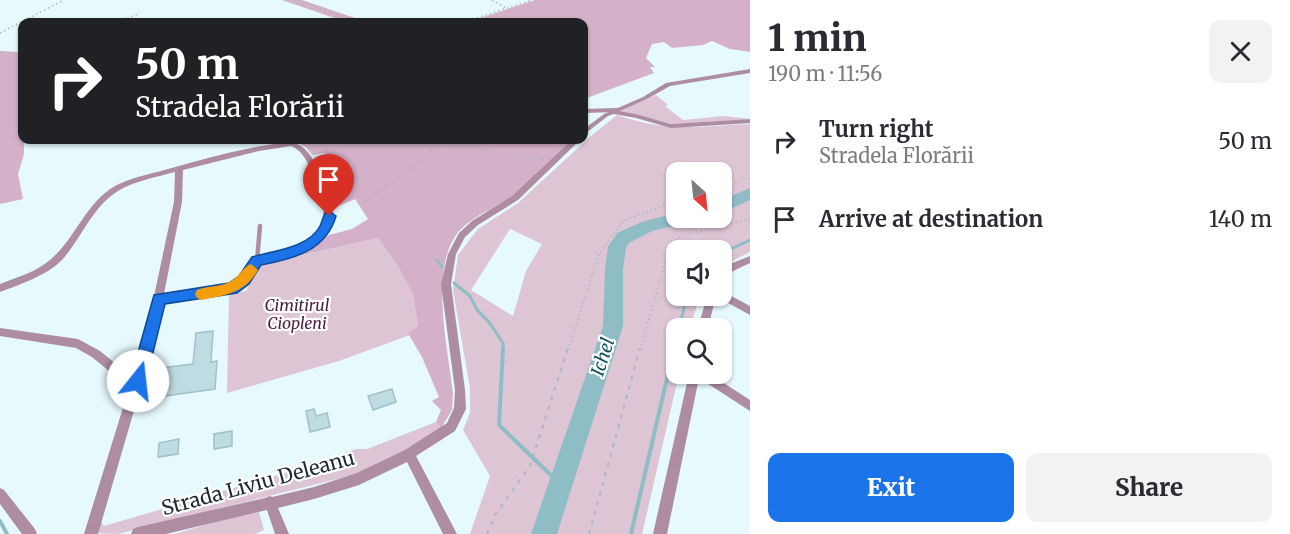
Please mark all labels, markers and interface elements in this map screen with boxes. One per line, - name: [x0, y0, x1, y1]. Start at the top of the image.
- text: 1 min: [768, 16, 867, 61]
- button: close: [1209, 20, 1272, 83]
- text: 50 m: [135, 38, 239, 90]
- icon: right: [36, 42, 114, 120]
- text: 190 m · 11:56: [768, 61, 882, 86]
- text: Stradela Florării: [135, 90, 344, 124]
- text: Turn right: [819, 115, 933, 143]
- icon: right: [768, 125, 801, 158]
- text: 50 m: [1218, 127, 1272, 155]
- text: Stradela Florării: [819, 143, 974, 168]
- pin: [303, 154, 354, 216]
- north arrow: [666, 162, 732, 228]
- map controls: [666, 162, 732, 384]
- icon: arrive: [312, 163, 345, 196]
- icon: arrive: [768, 203, 801, 236]
- text: Arrive at destination: [819, 205, 1043, 233]
- text: 140 m: [1209, 205, 1272, 233]
- button: sound: [666, 240, 732, 306]
- park label: Cimitirul Ciopleni: [264, 295, 330, 333]
- button: search: [666, 318, 732, 384]
- water label: Ichel: [586, 335, 619, 379]
- position arrow: [106, 349, 170, 413]
- street label: Strada Liviu Deleanu: [159, 445, 357, 520]
- button: Exit: [768, 453, 1014, 522]
- button: Share: [1026, 453, 1272, 522]

